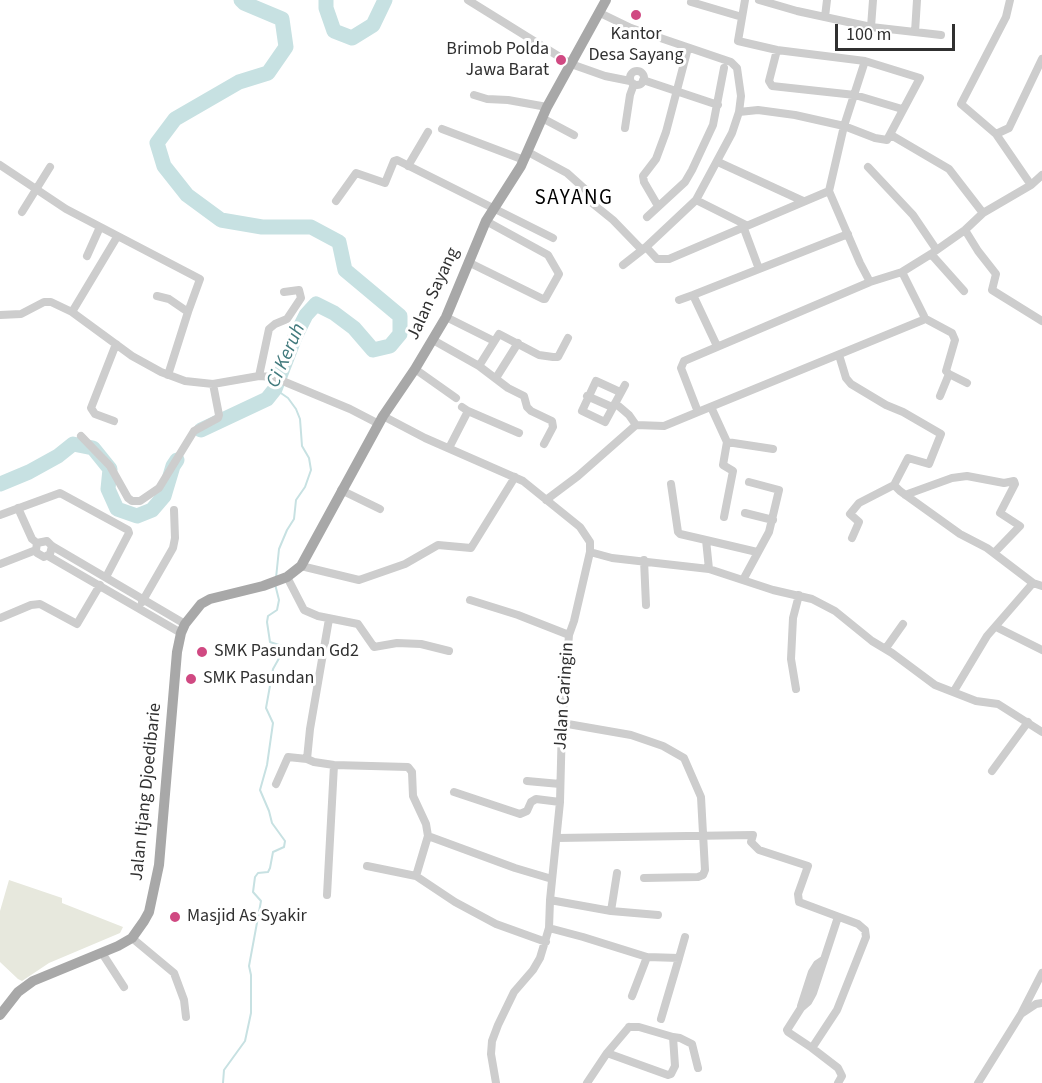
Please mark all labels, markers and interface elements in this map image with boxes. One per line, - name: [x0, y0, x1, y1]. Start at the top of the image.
- marker: Kantor Desa Sayang: [629, 8, 643, 22]
- scale bar: [838, 12, 958, 50]
- text: 100 m: [846, 22, 891, 47]
- place label: Kantor Desa Sayang: [589, 24, 683, 66]
- place label: Brimob Polda Jawa Barat: [446, 39, 549, 82]
- marker: Brimob Polda Jawa Barat: [554, 53, 568, 67]
- district label: SAYANG: [535, 186, 613, 212]
- street label: Jalan Sayang: [403, 244, 465, 344]
- water label: Ci Keruh: [262, 320, 312, 392]
- place label: SMK Pasundan Gd2: [214, 641, 359, 663]
- street label: Jalan Caringin: [550, 641, 580, 751]
- marker: SMK Pasundan Gd2: [195, 645, 209, 659]
- place label: SMK Pasundan: [203, 668, 314, 690]
- marker: SMK Pasundan: [184, 672, 198, 686]
- street label: Jalan Itjang Djoedibarie: [127, 702, 167, 882]
- place label: Masjid As Syakir: [187, 906, 307, 928]
- marker: Masjid As Syakir: [168, 910, 182, 924]

